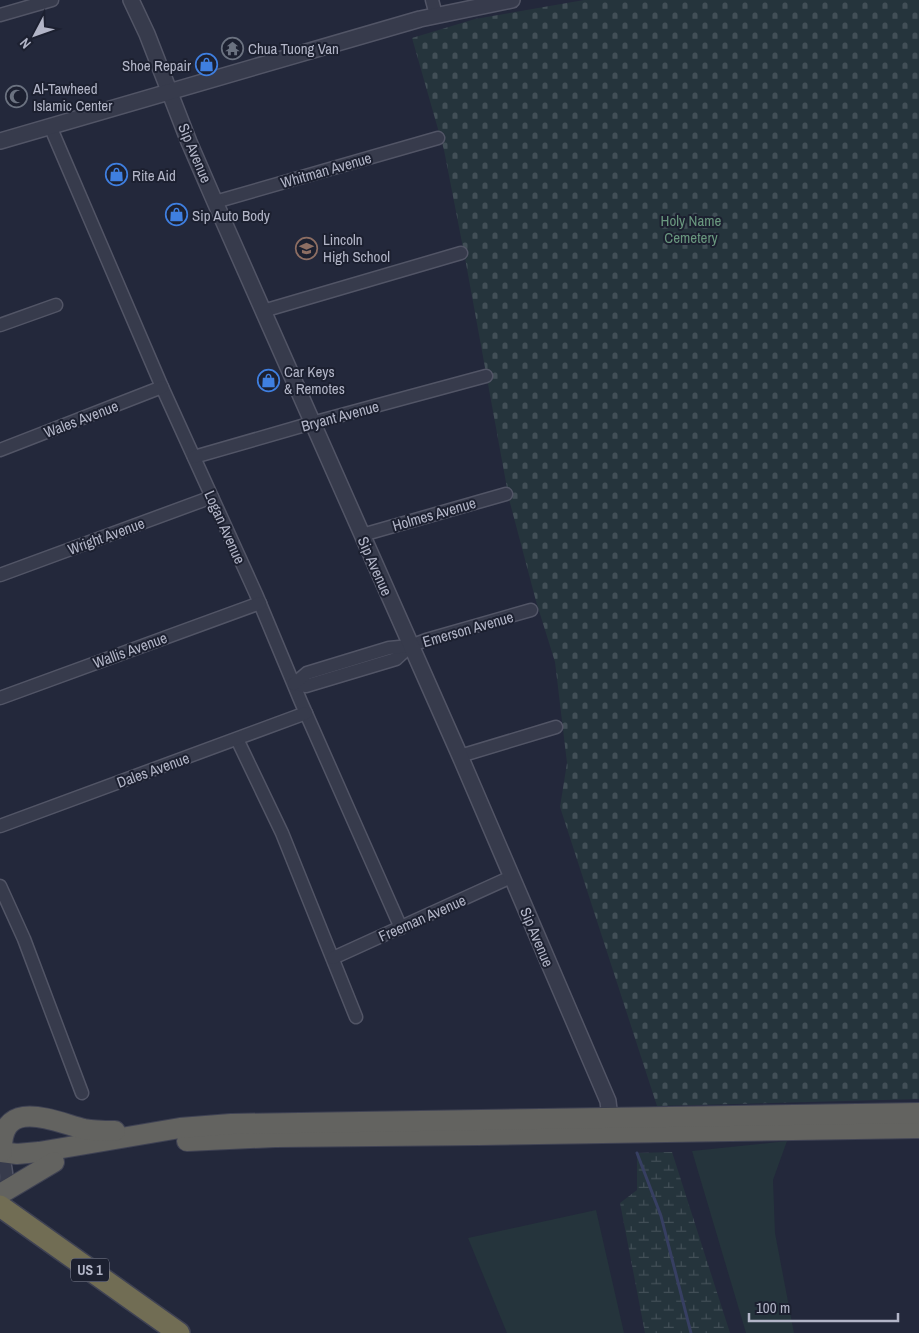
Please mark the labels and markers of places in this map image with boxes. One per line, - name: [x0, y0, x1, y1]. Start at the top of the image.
- temple icon: Chua Tuong Van: [220, 36, 244, 60]
- place label: Chua Tuong Van: [248, 38, 339, 59]
- shop icon: Shoe Repair: [195, 53, 219, 77]
- place label: Shoe Repair: [122, 55, 191, 76]
- place label: Al-Tawheed Islamic Center: [32, 78, 112, 116]
- mosque icon: Al-Tawheed Islamic Center: [5, 85, 29, 109]
- shop icon: Rite Aid: [104, 163, 128, 187]
- place label: Rite Aid: [132, 165, 176, 186]
- shop icon: Sip Auto Body: [164, 203, 188, 227]
- place label: Sip Auto Body: [192, 205, 271, 226]
- place label: Lincoln High School: [323, 229, 390, 267]
- school or university icon: Lincoln High School: [295, 236, 319, 260]
- place label: Car Keys & Remotes: [284, 361, 345, 399]
- shop icon: Car Keys & Remotes: [256, 368, 280, 392]

